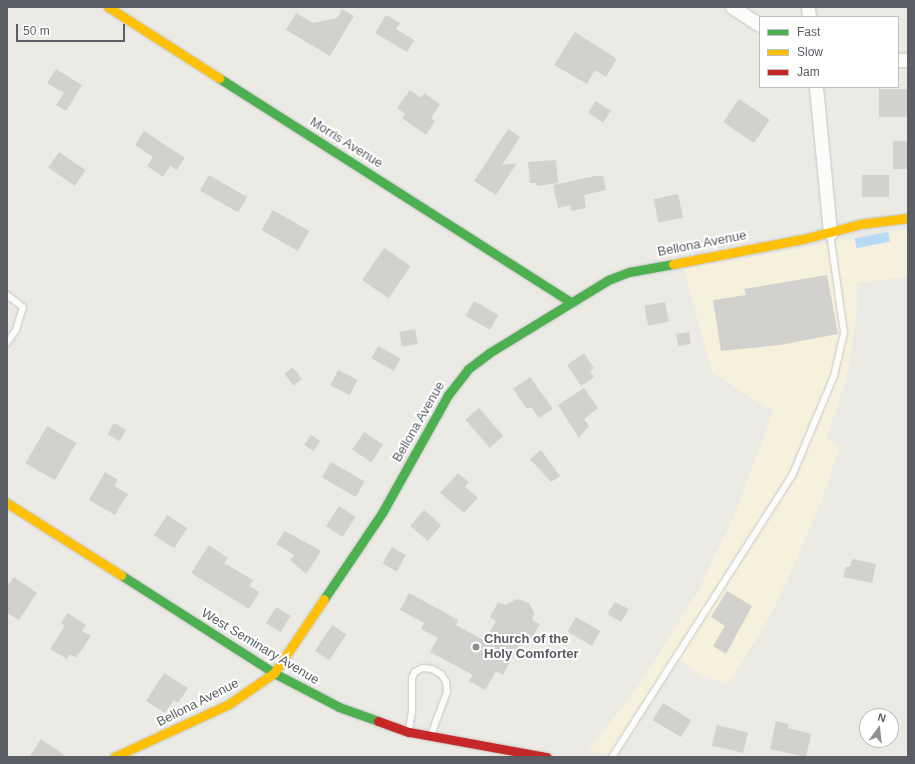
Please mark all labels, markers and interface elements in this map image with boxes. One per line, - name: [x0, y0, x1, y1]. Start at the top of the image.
- scale bar: [18, 16, 127, 42]
- legend: [759, 16, 899, 88]
- text: 50 m: [23, 24, 50, 38]
- text: Fast: [797, 25, 820, 39]
- text: Slow: [797, 45, 823, 59]
- text: Jam: [797, 65, 820, 79]
- street label: Morris Avenue: [306, 114, 386, 172]
- street label: Bellona Avenue: [656, 228, 748, 260]
- street label: Bellona Avenue: [390, 379, 448, 465]
- street label: West Seminary Avenue: [198, 605, 322, 689]
- place label: Church of the Holy Comforter: [484, 632, 579, 663]
- marker: Church of the Holy Comforter: [471, 642, 481, 652]
- street label: Bellona Avenue: [154, 675, 242, 731]
- north arrow: [859, 708, 899, 748]
- text: N: [876, 711, 887, 724]

